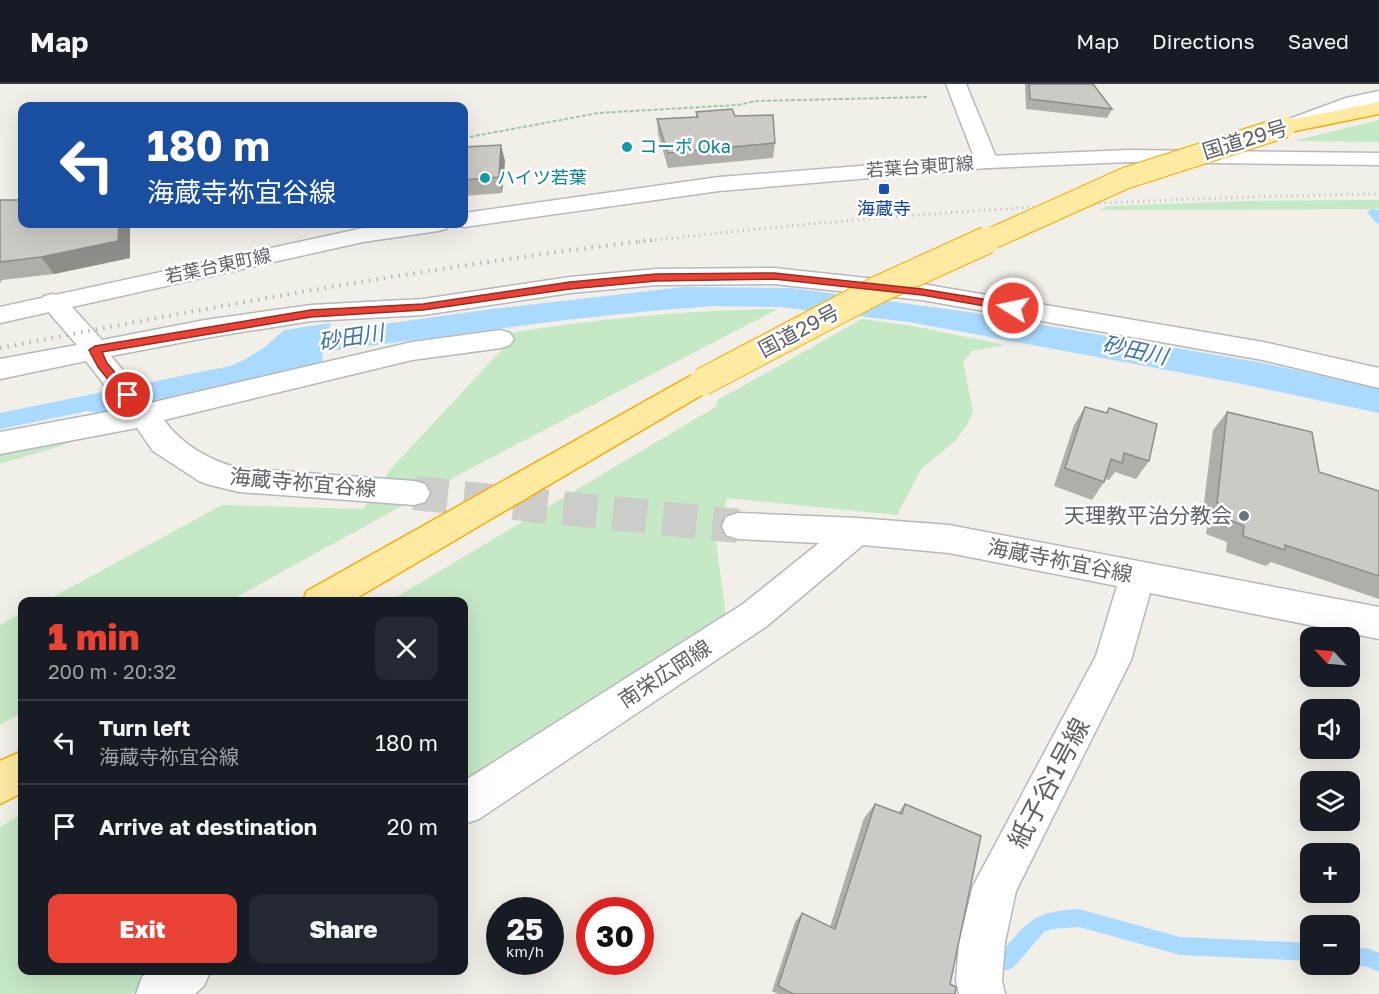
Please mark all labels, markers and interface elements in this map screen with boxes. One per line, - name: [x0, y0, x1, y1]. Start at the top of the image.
- text: Map: [30, 25, 88, 58]
- text: Map: [1076, 28, 1119, 54]
- text: Directions: [1152, 28, 1255, 54]
- text: Saved: [1288, 28, 1349, 54]
- street label: 国道29号: [1199, 114, 1291, 164]
- text: 180 m: [147, 120, 270, 170]
- icon: left: [48, 126, 126, 204]
- place label: コーポ Oka: [639, 135, 731, 157]
- marker: コーポ Oka: [620, 140, 634, 154]
- street label: 若葉台東町線: [865, 151, 975, 181]
- place label: ハイツ若葉: [497, 166, 587, 188]
- marker: ハイツ若葉: [478, 171, 492, 185]
- text: 海蔵寺祢宜谷線: [147, 176, 336, 208]
- marker: 海蔵寺: [877, 182, 891, 196]
- place label: 海蔵寺: [857, 197, 911, 219]
- street label: 若葉台東町線: [163, 243, 273, 287]
- position arrow: [981, 276, 1045, 340]
- street label: 国道29号: [754, 298, 843, 362]
- water label: 砂田川: [316, 318, 388, 355]
- water label: 砂田川: [1100, 329, 1172, 370]
- pin: [102, 369, 153, 420]
- icon: arrive: [111, 378, 144, 411]
- street label: 海蔵寺祢宜谷線: [229, 463, 377, 501]
- place label: 天理教平治分教会: [1064, 502, 1232, 528]
- marker: 天理教平治分教会: [1237, 509, 1251, 523]
- street label: 海蔵寺祢宜谷線: [986, 533, 1135, 587]
- text: 1 min: [48, 615, 139, 658]
- button: close: [375, 617, 438, 680]
- north arrow: [1300, 627, 1360, 687]
- map controls: [1300, 627, 1360, 975]
- street label: 南栄広岡線: [613, 634, 716, 713]
- text: 200 m · 20:32: [48, 659, 176, 683]
- button: sound: [1300, 699, 1360, 759]
- street label: 紙子谷1号線: [1001, 713, 1096, 853]
- text: Turn left: [99, 714, 190, 741]
- icon: left: [48, 726, 81, 759]
- text: 180 m: [375, 729, 438, 756]
- text: 海蔵寺祢宜谷線: [99, 744, 239, 768]
- button: layers: [1300, 771, 1360, 831]
- icon: arrive: [48, 810, 81, 843]
- text: Arrive at destination: [99, 813, 317, 840]
- text: 20 m: [387, 813, 438, 840]
- button: +: [1300, 843, 1360, 903]
- button: Exit: [48, 894, 237, 963]
- button: Share: [249, 894, 438, 963]
- speed limit sign: 30: [576, 897, 654, 975]
- text: 25: [507, 911, 543, 947]
- button: −: [1300, 915, 1360, 975]
- text: km/h: [506, 942, 544, 960]

